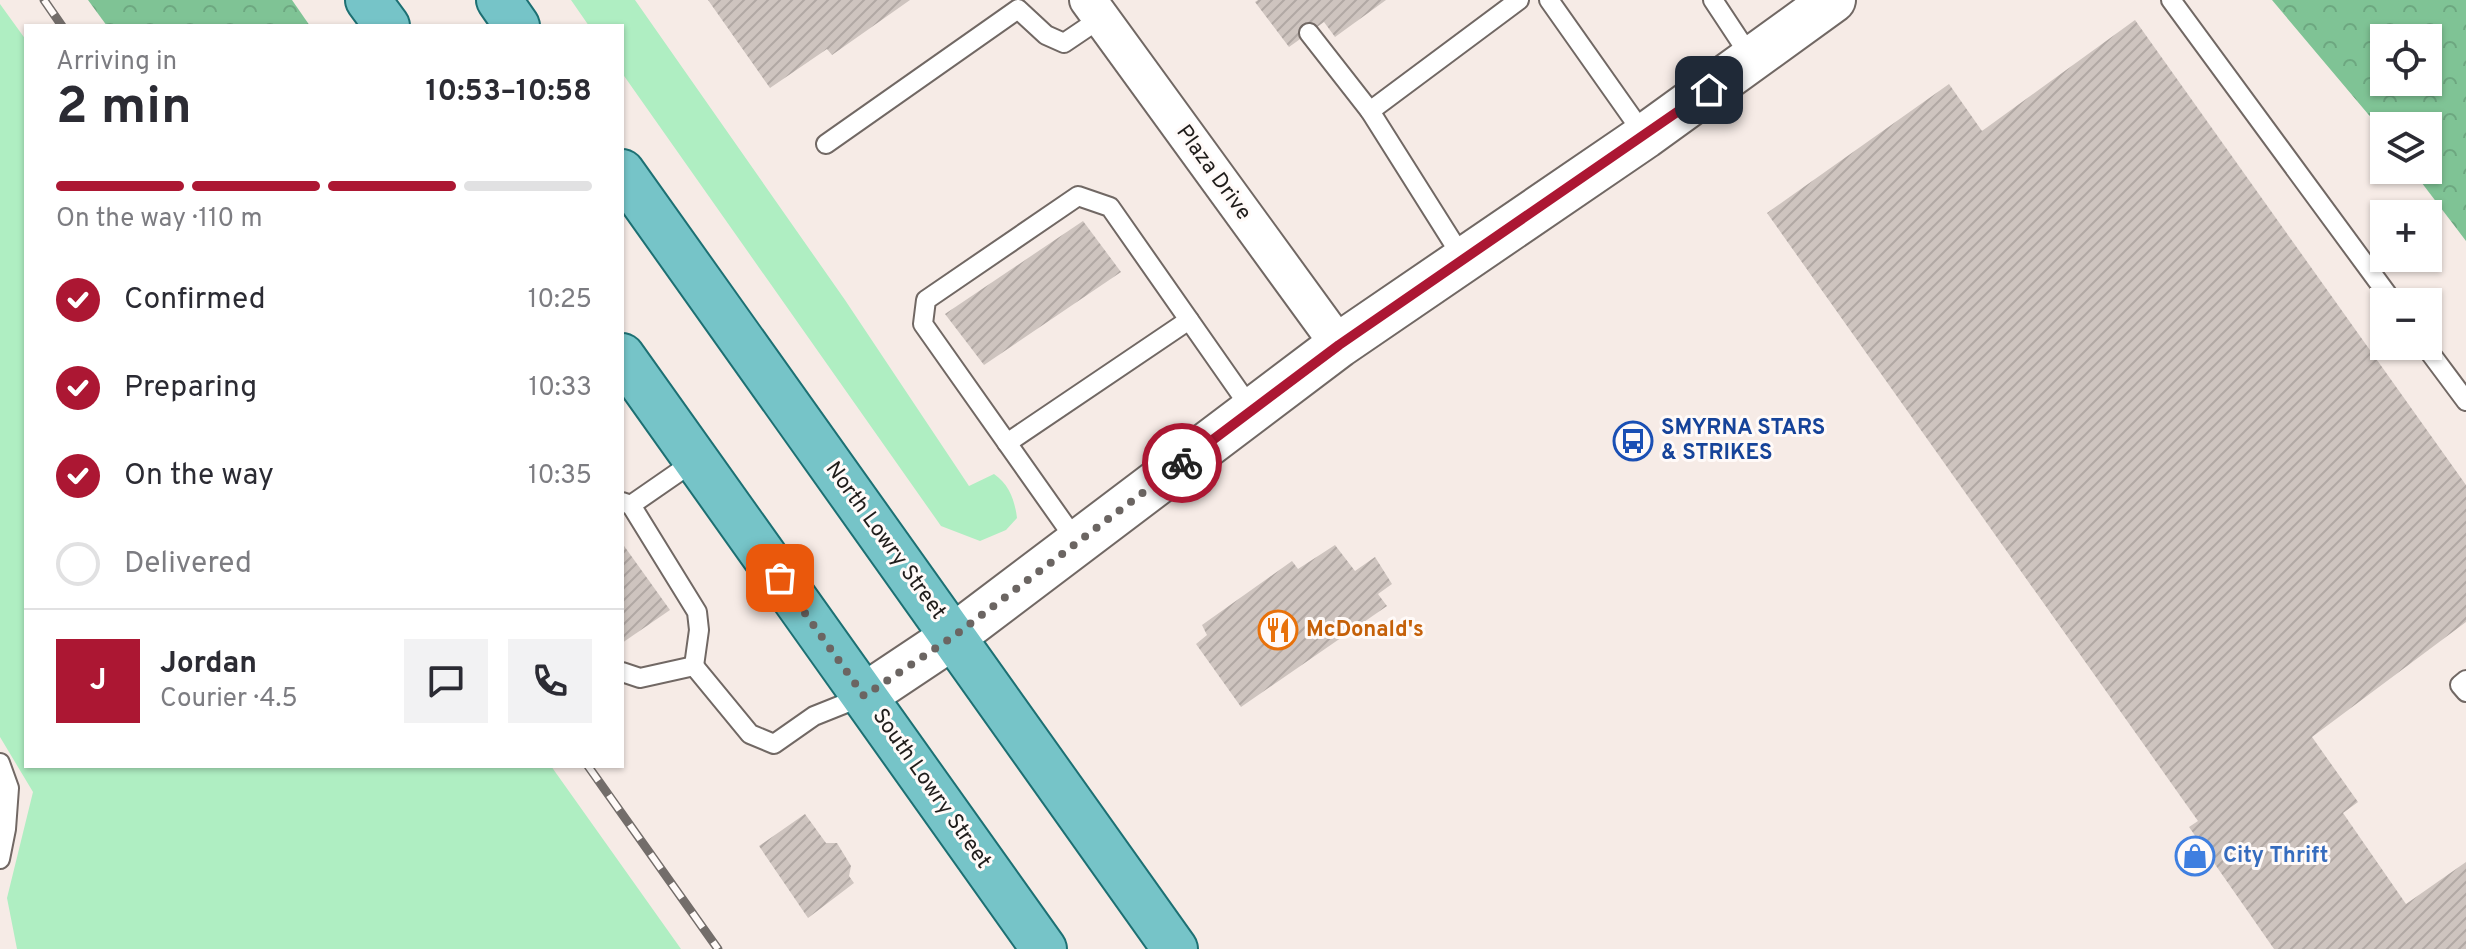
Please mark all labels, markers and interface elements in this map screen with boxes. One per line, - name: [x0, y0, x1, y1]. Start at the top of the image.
- map controls: [2370, 24, 2442, 360]
- button: locate: [2370, 24, 2442, 96]
- text: Arriving in: [56, 46, 177, 79]
- pin: [1675, 56, 1743, 124]
- icon: home: [1687, 68, 1731, 112]
- text: 10:53–10:58: [426, 74, 592, 111]
- text: 2 min: [56, 76, 192, 142]
- button: layers: [2370, 112, 2442, 184]
- street label: Plaza Drive: [1169, 120, 1257, 226]
- button: +: [2370, 200, 2442, 272]
- text: On the way · 110 m: [56, 203, 262, 236]
- icon: check: [56, 278, 100, 322]
- text: Confirmed: [124, 282, 266, 319]
- text: 10:25: [528, 284, 592, 317]
- button: −: [2370, 288, 2442, 360]
- icon: check: [56, 366, 100, 410]
- text: Preparing: [124, 370, 257, 407]
- text: 10:33: [528, 372, 592, 405]
- place label: SMYRNA STARS & STRIKES: [1661, 415, 1825, 467]
- bus stop icon: SMYRNA STARS & STRIKES: [1612, 420, 1654, 462]
- courier: [1142, 423, 1222, 503]
- icon: bike: [1160, 441, 1204, 485]
- icon: check: [56, 454, 100, 498]
- street label: North Lowry Street: [819, 457, 951, 625]
- text: On the way: [124, 458, 274, 495]
- text: 10:35: [528, 460, 592, 493]
- pin: [746, 544, 814, 612]
- text: Delivered: [124, 546, 252, 583]
- icon: bag: [758, 556, 802, 600]
- restaurant icon: McDonald's: [1257, 609, 1299, 651]
- place label: McDonald's: [1306, 617, 1424, 644]
- button: chat: [404, 639, 488, 723]
- button: phone: [508, 639, 592, 723]
- text: Jordan: [160, 646, 257, 683]
- text: J: [90, 663, 106, 700]
- text: Courier · 4.5: [160, 683, 298, 716]
- street label: South Lowry Street: [866, 704, 996, 874]
- shop icon: City Thrift: [2174, 835, 2216, 877]
- place label: City Thrift: [2223, 843, 2328, 870]

